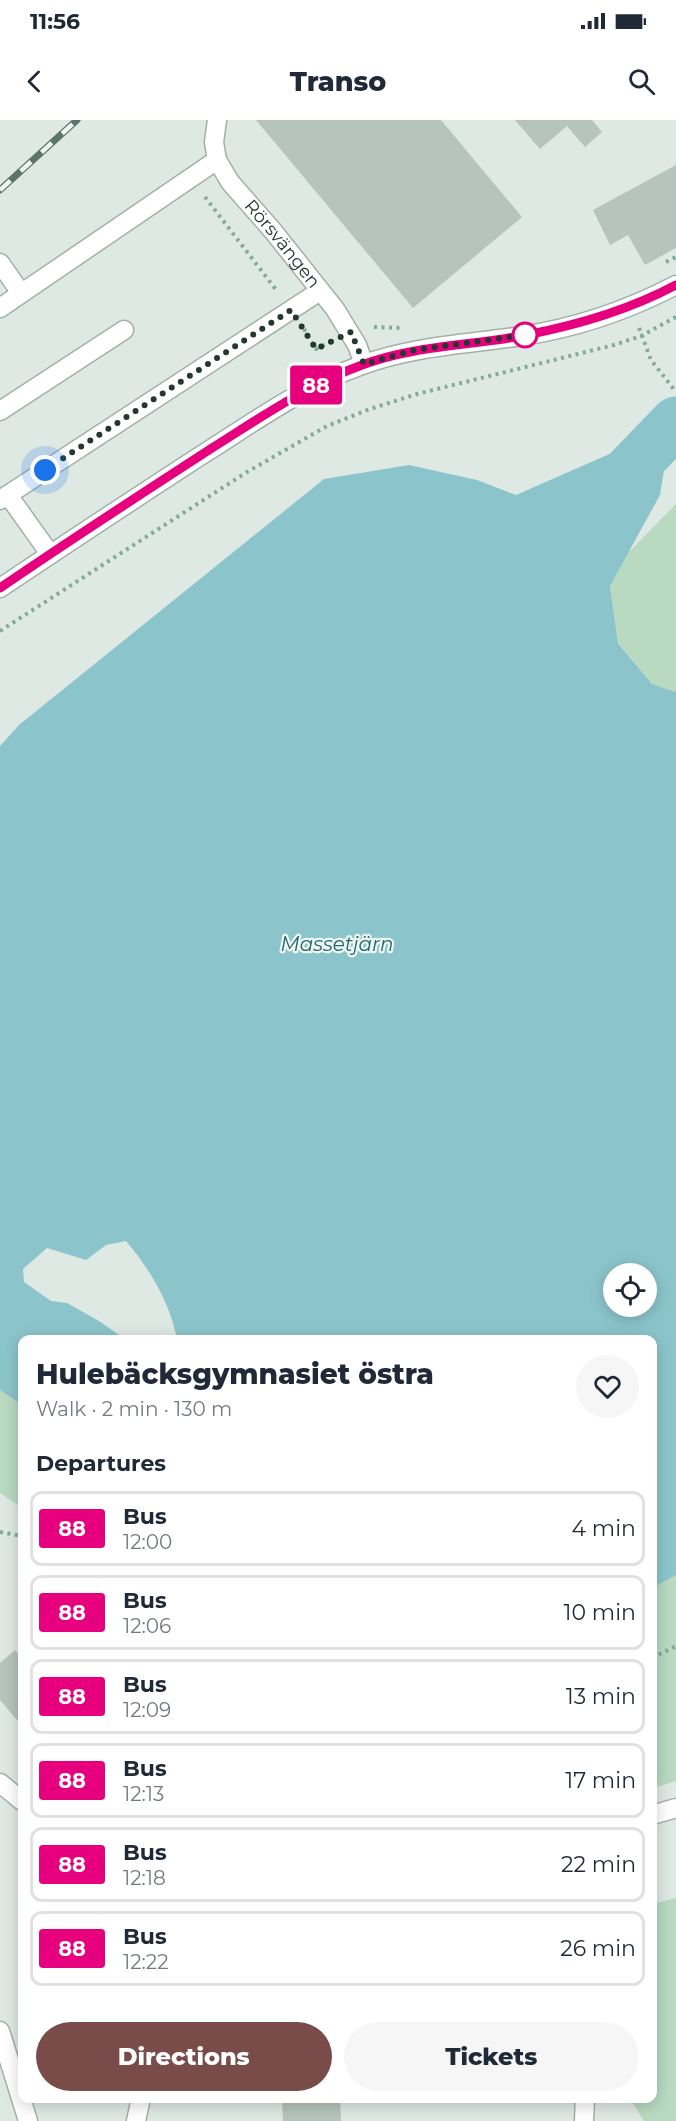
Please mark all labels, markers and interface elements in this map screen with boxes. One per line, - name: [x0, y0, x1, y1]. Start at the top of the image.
- text: 11:56: [30, 8, 80, 35]
- icon: back: [18, 65, 51, 98]
- text: Transo: [290, 65, 386, 98]
- icon: search: [625, 65, 658, 98]
- street label: Rörsvängen: [240, 195, 325, 292]
- unlabelled marker: [512, 322, 538, 348]
- line badge: 88: [289, 366, 343, 404]
- text: 88: [302, 373, 330, 398]
- your location: [30, 455, 60, 485]
- water label: Massetjärn: [281, 932, 393, 956]
- map controls: [603, 1263, 657, 1317]
- button: locate: [603, 1263, 657, 1317]
- button: heart: [576, 1355, 639, 1418]
- text: Hulebäcksgymnasiet östra: [36, 1357, 434, 1391]
- text: Walk · 2 min · 130 m: [36, 1397, 232, 1421]
- text: Departures: [36, 1450, 166, 1477]
- text: Bus: [123, 1503, 167, 1530]
- text: 4 min: [572, 1515, 636, 1542]
- text: 88: [58, 1516, 86, 1541]
- text: 12:00: [123, 1530, 172, 1554]
- text: Bus: [123, 1587, 167, 1614]
- text: 10 min: [564, 1599, 636, 1626]
- text: 88: [58, 1600, 86, 1625]
- text: 12:06: [123, 1614, 171, 1638]
- text: Bus: [123, 1671, 167, 1698]
- text: 13 min: [566, 1683, 636, 1710]
- text: 88: [58, 1684, 86, 1709]
- text: 12:09: [123, 1698, 171, 1722]
- text: Bus: [123, 1755, 167, 1782]
- text: 17 min: [565, 1767, 636, 1794]
- text: 88: [58, 1768, 86, 1793]
- text: 12:13: [123, 1782, 164, 1806]
- text: Bus: [123, 1839, 167, 1866]
- text: 22 min: [561, 1851, 636, 1878]
- text: 88: [58, 1852, 86, 1877]
- text: 12:18: [123, 1866, 166, 1890]
- text: Bus: [123, 1923, 167, 1950]
- text: 26 min: [560, 1935, 636, 1962]
- text: 88: [58, 1936, 86, 1961]
- text: 12:22: [123, 1950, 169, 1974]
- button: Directions: [36, 2022, 332, 2091]
- button: Tickets: [344, 2022, 639, 2091]

